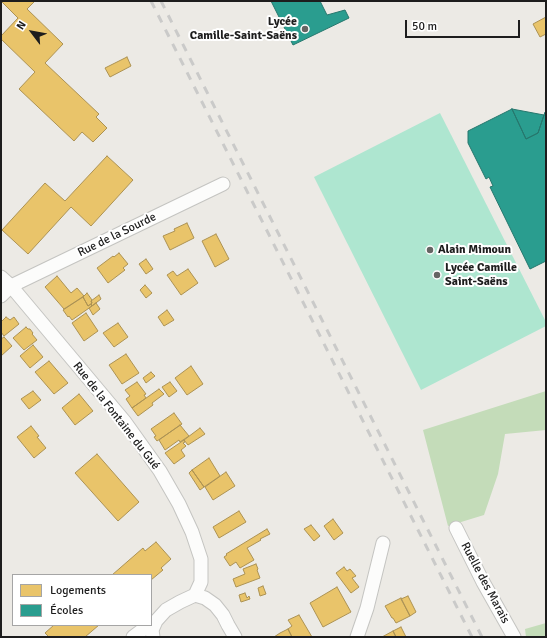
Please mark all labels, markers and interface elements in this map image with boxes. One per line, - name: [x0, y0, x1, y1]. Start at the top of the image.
- north arrow: [12, 12, 52, 52]
- scale bar: [407, 12, 522, 38]
- place label: Lycée Camille-Saint-Saëns: [190, 15, 297, 43]
- text: N: [14, 19, 29, 32]
- text: 50 m: [412, 19, 437, 34]
- marker: Lycée Camille-Saint-Saëns: [300, 24, 310, 34]
- street label: Rue de la Sourde: [75, 210, 159, 260]
- place label: Alain Mimoun: [438, 243, 511, 257]
- marker: Alain Mimoun: [425, 245, 435, 255]
- place label: Lycée Camille Saint-Saëns: [445, 261, 517, 289]
- marker: Lycée Camille Saint-Saëns: [432, 270, 442, 280]
- street label: Rue de la Fontaine du Gué: [69, 359, 163, 473]
- street label: Ruelle des Marais: [458, 540, 512, 626]
- legend: [12, 574, 152, 626]
- text: Logements: [50, 583, 106, 598]
- text: Écoles: [50, 603, 83, 618]

